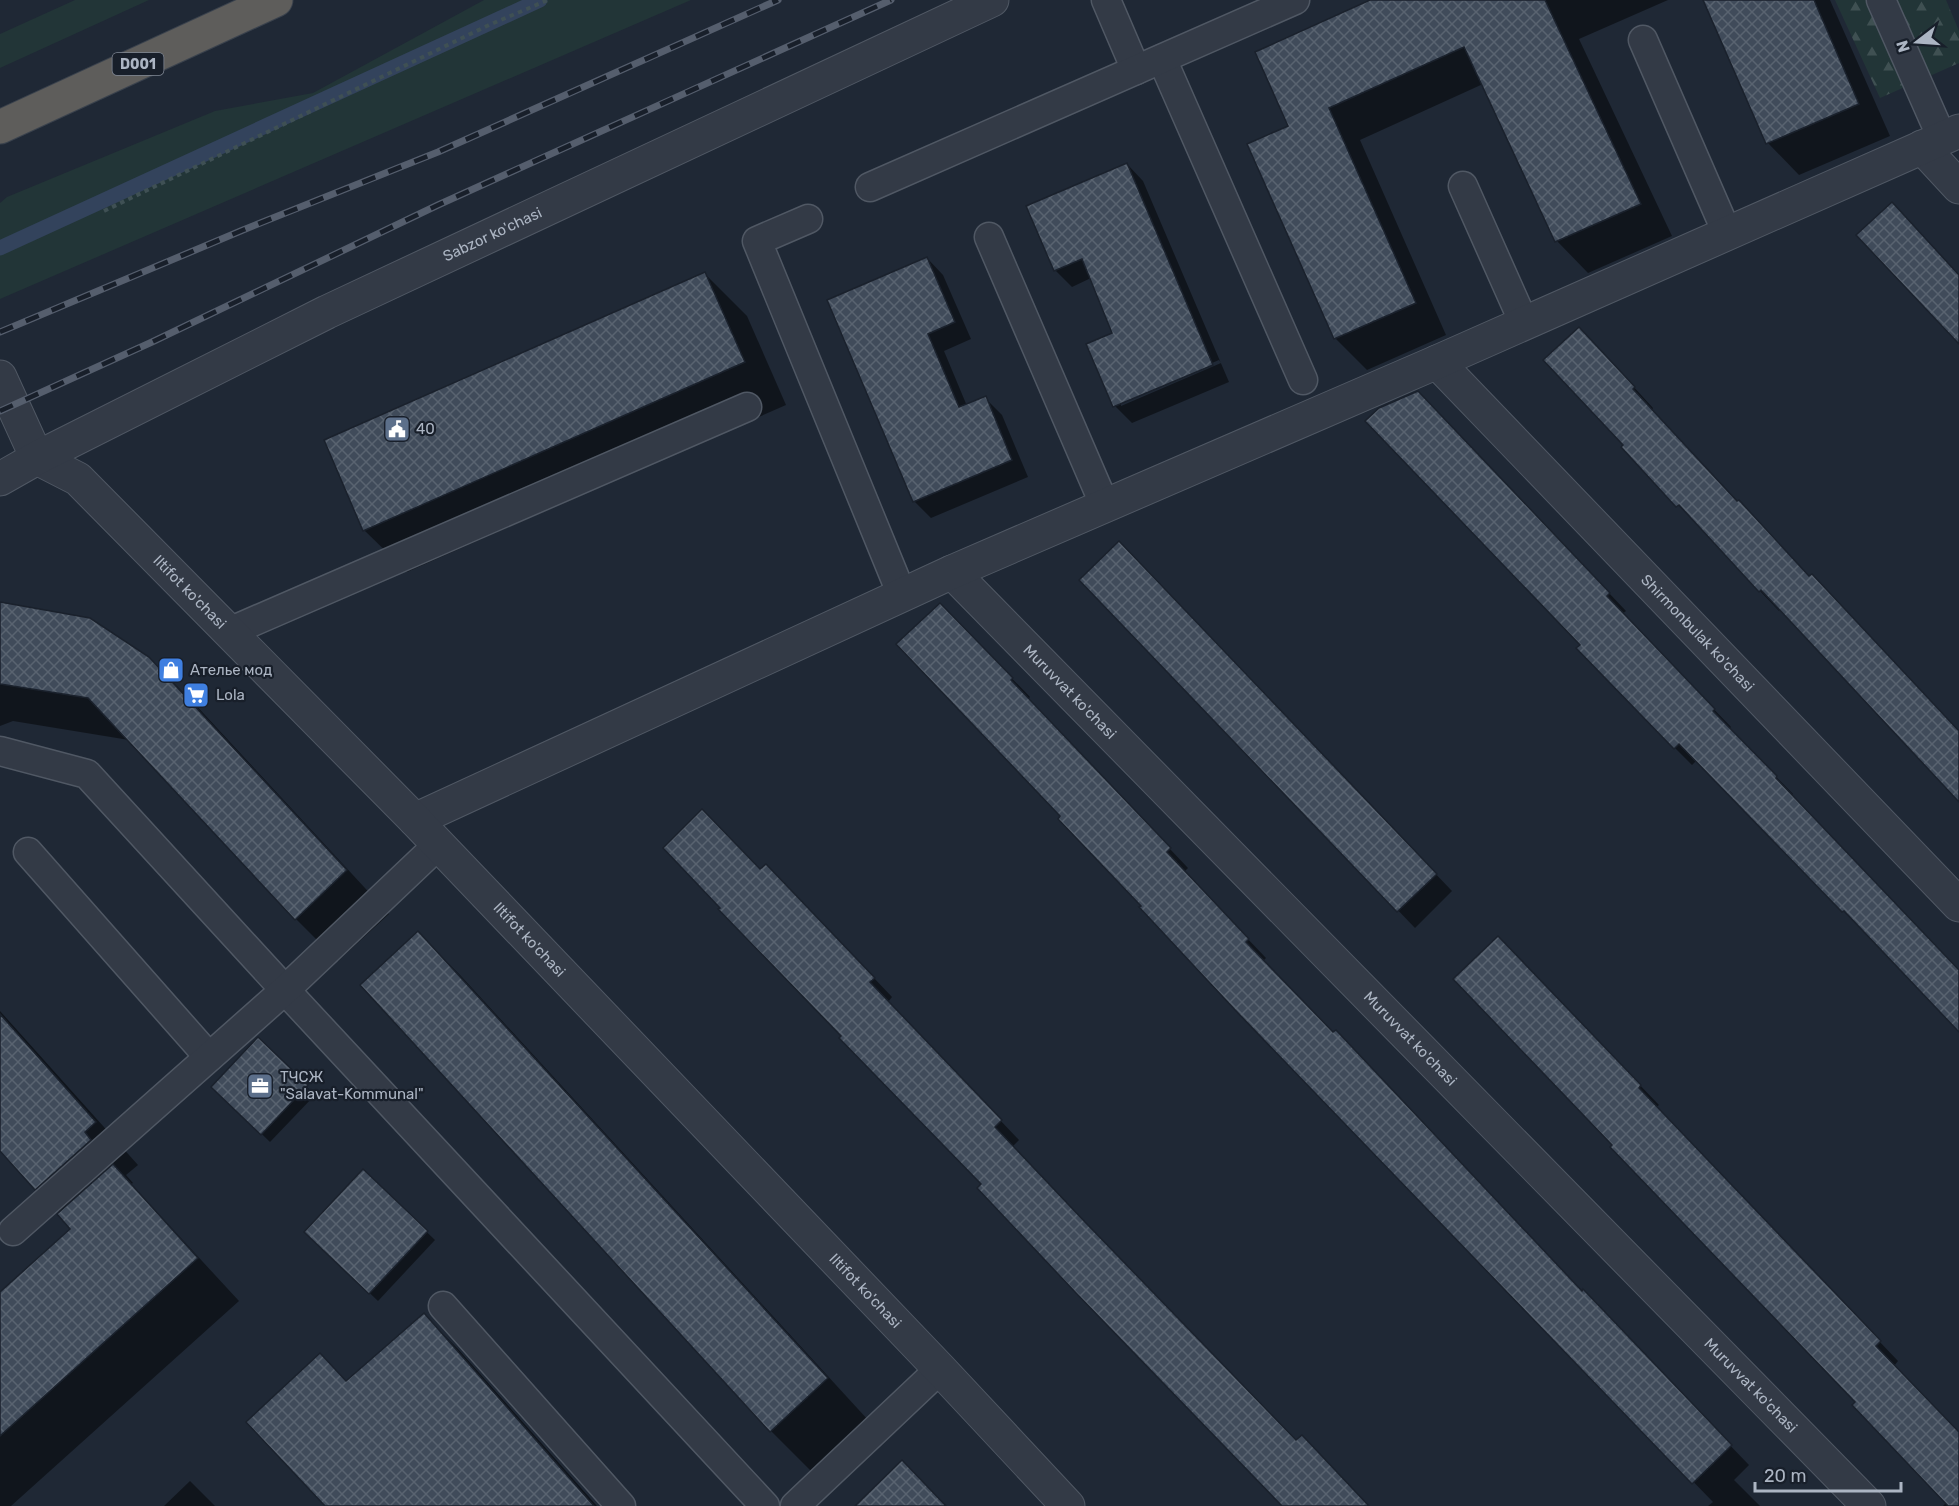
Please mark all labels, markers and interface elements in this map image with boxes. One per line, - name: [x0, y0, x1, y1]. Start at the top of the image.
- north arrow: [1887, 12, 1947, 72]
- text: N: [1892, 38, 1914, 55]
- road number: D001: [112, 53, 164, 75]
- street label: Sabzor ko'chasi: [440, 203, 545, 265]
- public building icon: 40: [382, 414, 412, 444]
- place label: 40: [416, 420, 435, 438]
- street label: Iltifot ko'chasi: [149, 551, 230, 633]
- street label: Shirmonbulak ko'chasi: [1637, 571, 1758, 695]
- street label: Muruvvat ko'chasi: [1019, 641, 1120, 743]
- shop icon: Ателье мод: [156, 655, 186, 685]
- place label: Ателье мод: [190, 661, 272, 679]
- supermarket icon: Lola: [181, 680, 211, 710]
- place label: Lola: [216, 686, 245, 704]
- street label: Iltifot ko'chasi: [490, 899, 569, 981]
- street label: Muruvvat ko'chasi: [1360, 988, 1460, 1090]
- place label: ТЧСЖ "Salavat-Kommunal": [280, 1068, 424, 1103]
- office icon: ТЧСЖ "Salavat-Kommunal": [245, 1071, 275, 1101]
- street label: Iltifot ko'chasi: [825, 1250, 905, 1332]
- street label: Muruvvat ko'chasi: [1700, 1335, 1801, 1436]
- scale bar: [1755, 1455, 1900, 1493]
- text: 20 m: [1764, 1465, 1806, 1487]

